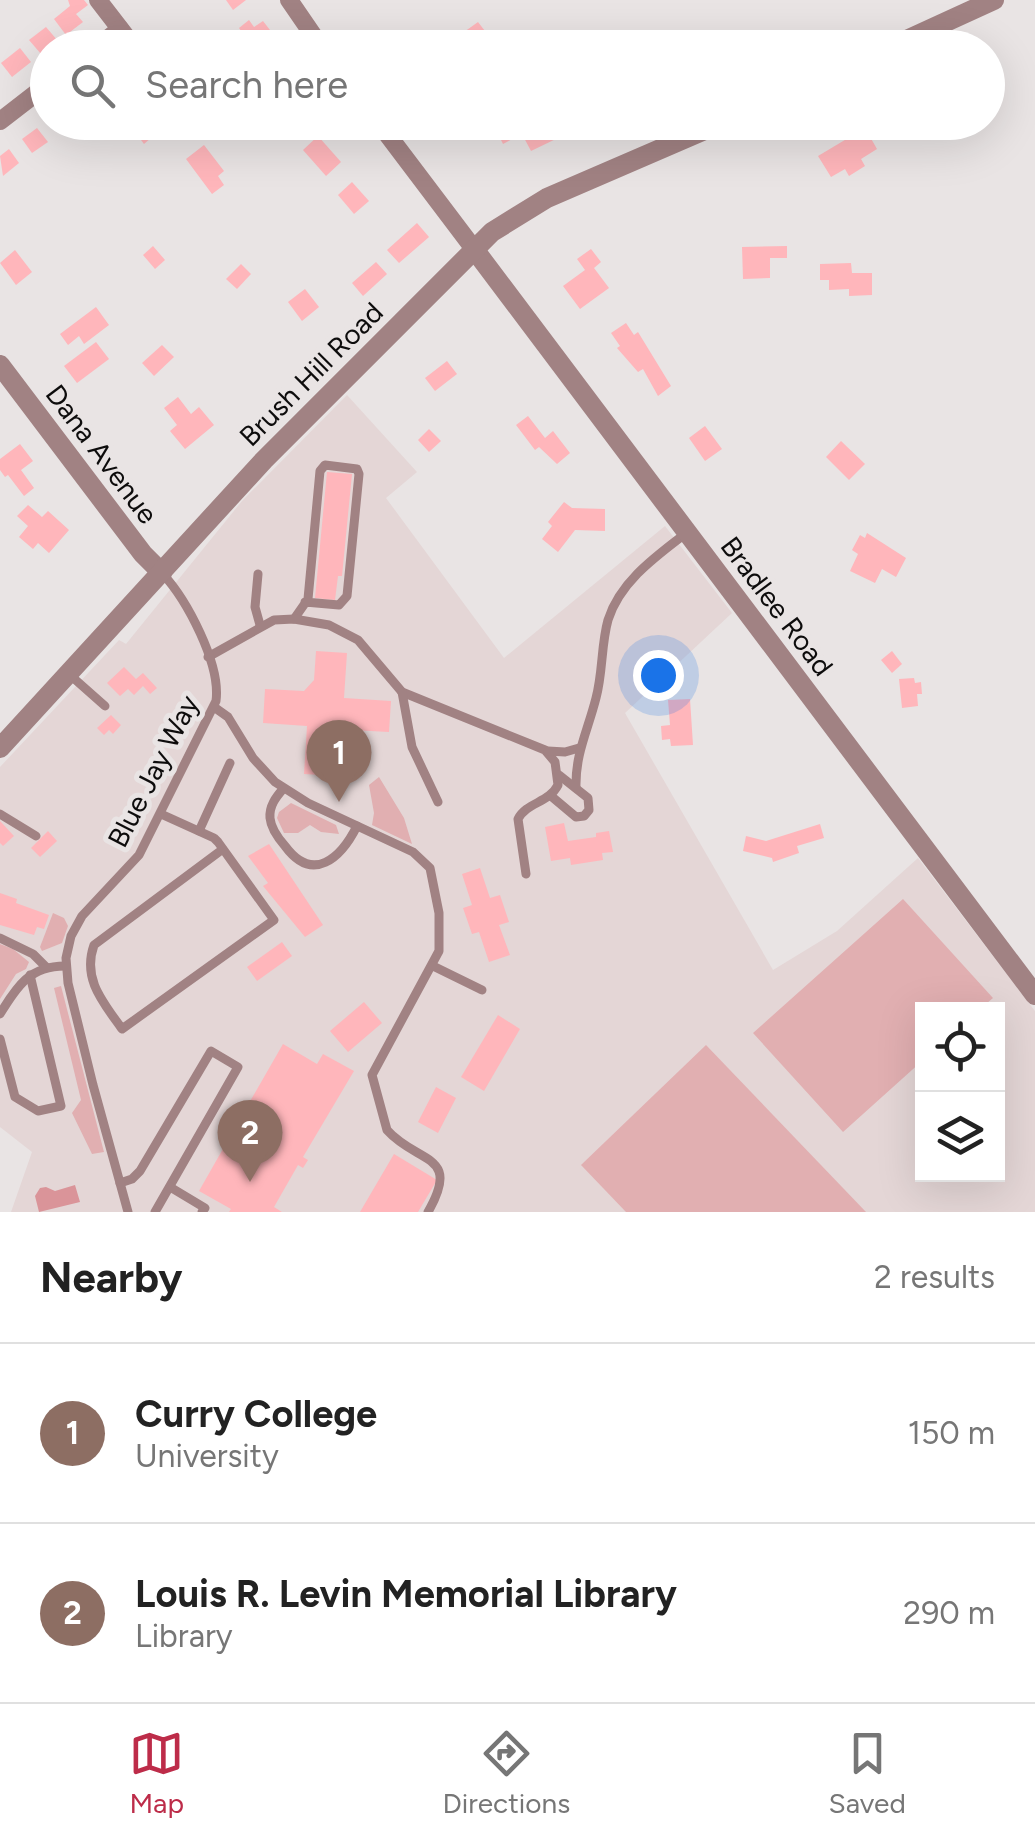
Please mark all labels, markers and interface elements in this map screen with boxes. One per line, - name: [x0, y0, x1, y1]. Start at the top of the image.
- search box: [30, 30, 1005, 140]
- icon: search: [65, 58, 120, 113]
- text: Search here: [145, 62, 348, 108]
- street label: Brush Hill Road: [232, 295, 390, 453]
- street label: Dana Avenue: [39, 378, 165, 530]
- street label: Bradlee Road: [714, 530, 840, 682]
- your location: [633, 650, 684, 701]
- street label: Blue Jay Way: [100, 689, 206, 853]
- pin: 1: [306, 720, 372, 802]
- map controls: [915, 1002, 1005, 1182]
- button: locate: [915, 1002, 1005, 1092]
- button: layers: [915, 1092, 1005, 1182]
- pin: 2: [218, 1100, 282, 1182]
- text: Nearby: [40, 1252, 182, 1303]
- text: 2 results: [874, 1258, 995, 1296]
- text: Curry College: [135, 1391, 377, 1437]
- text: 1: [66, 1414, 79, 1452]
- text: 150 m: [908, 1414, 995, 1452]
- text: University: [135, 1437, 279, 1475]
- text: Louis R. Levin Memorial Library: [135, 1571, 677, 1617]
- text: 2: [63, 1594, 82, 1632]
- text: 290 m: [903, 1594, 995, 1632]
- text: Library: [135, 1617, 233, 1655]
- tab: Map: [129, 1726, 184, 1820]
- tab: Directions: [443, 1726, 570, 1820]
- tab: Saved: [829, 1726, 906, 1820]

